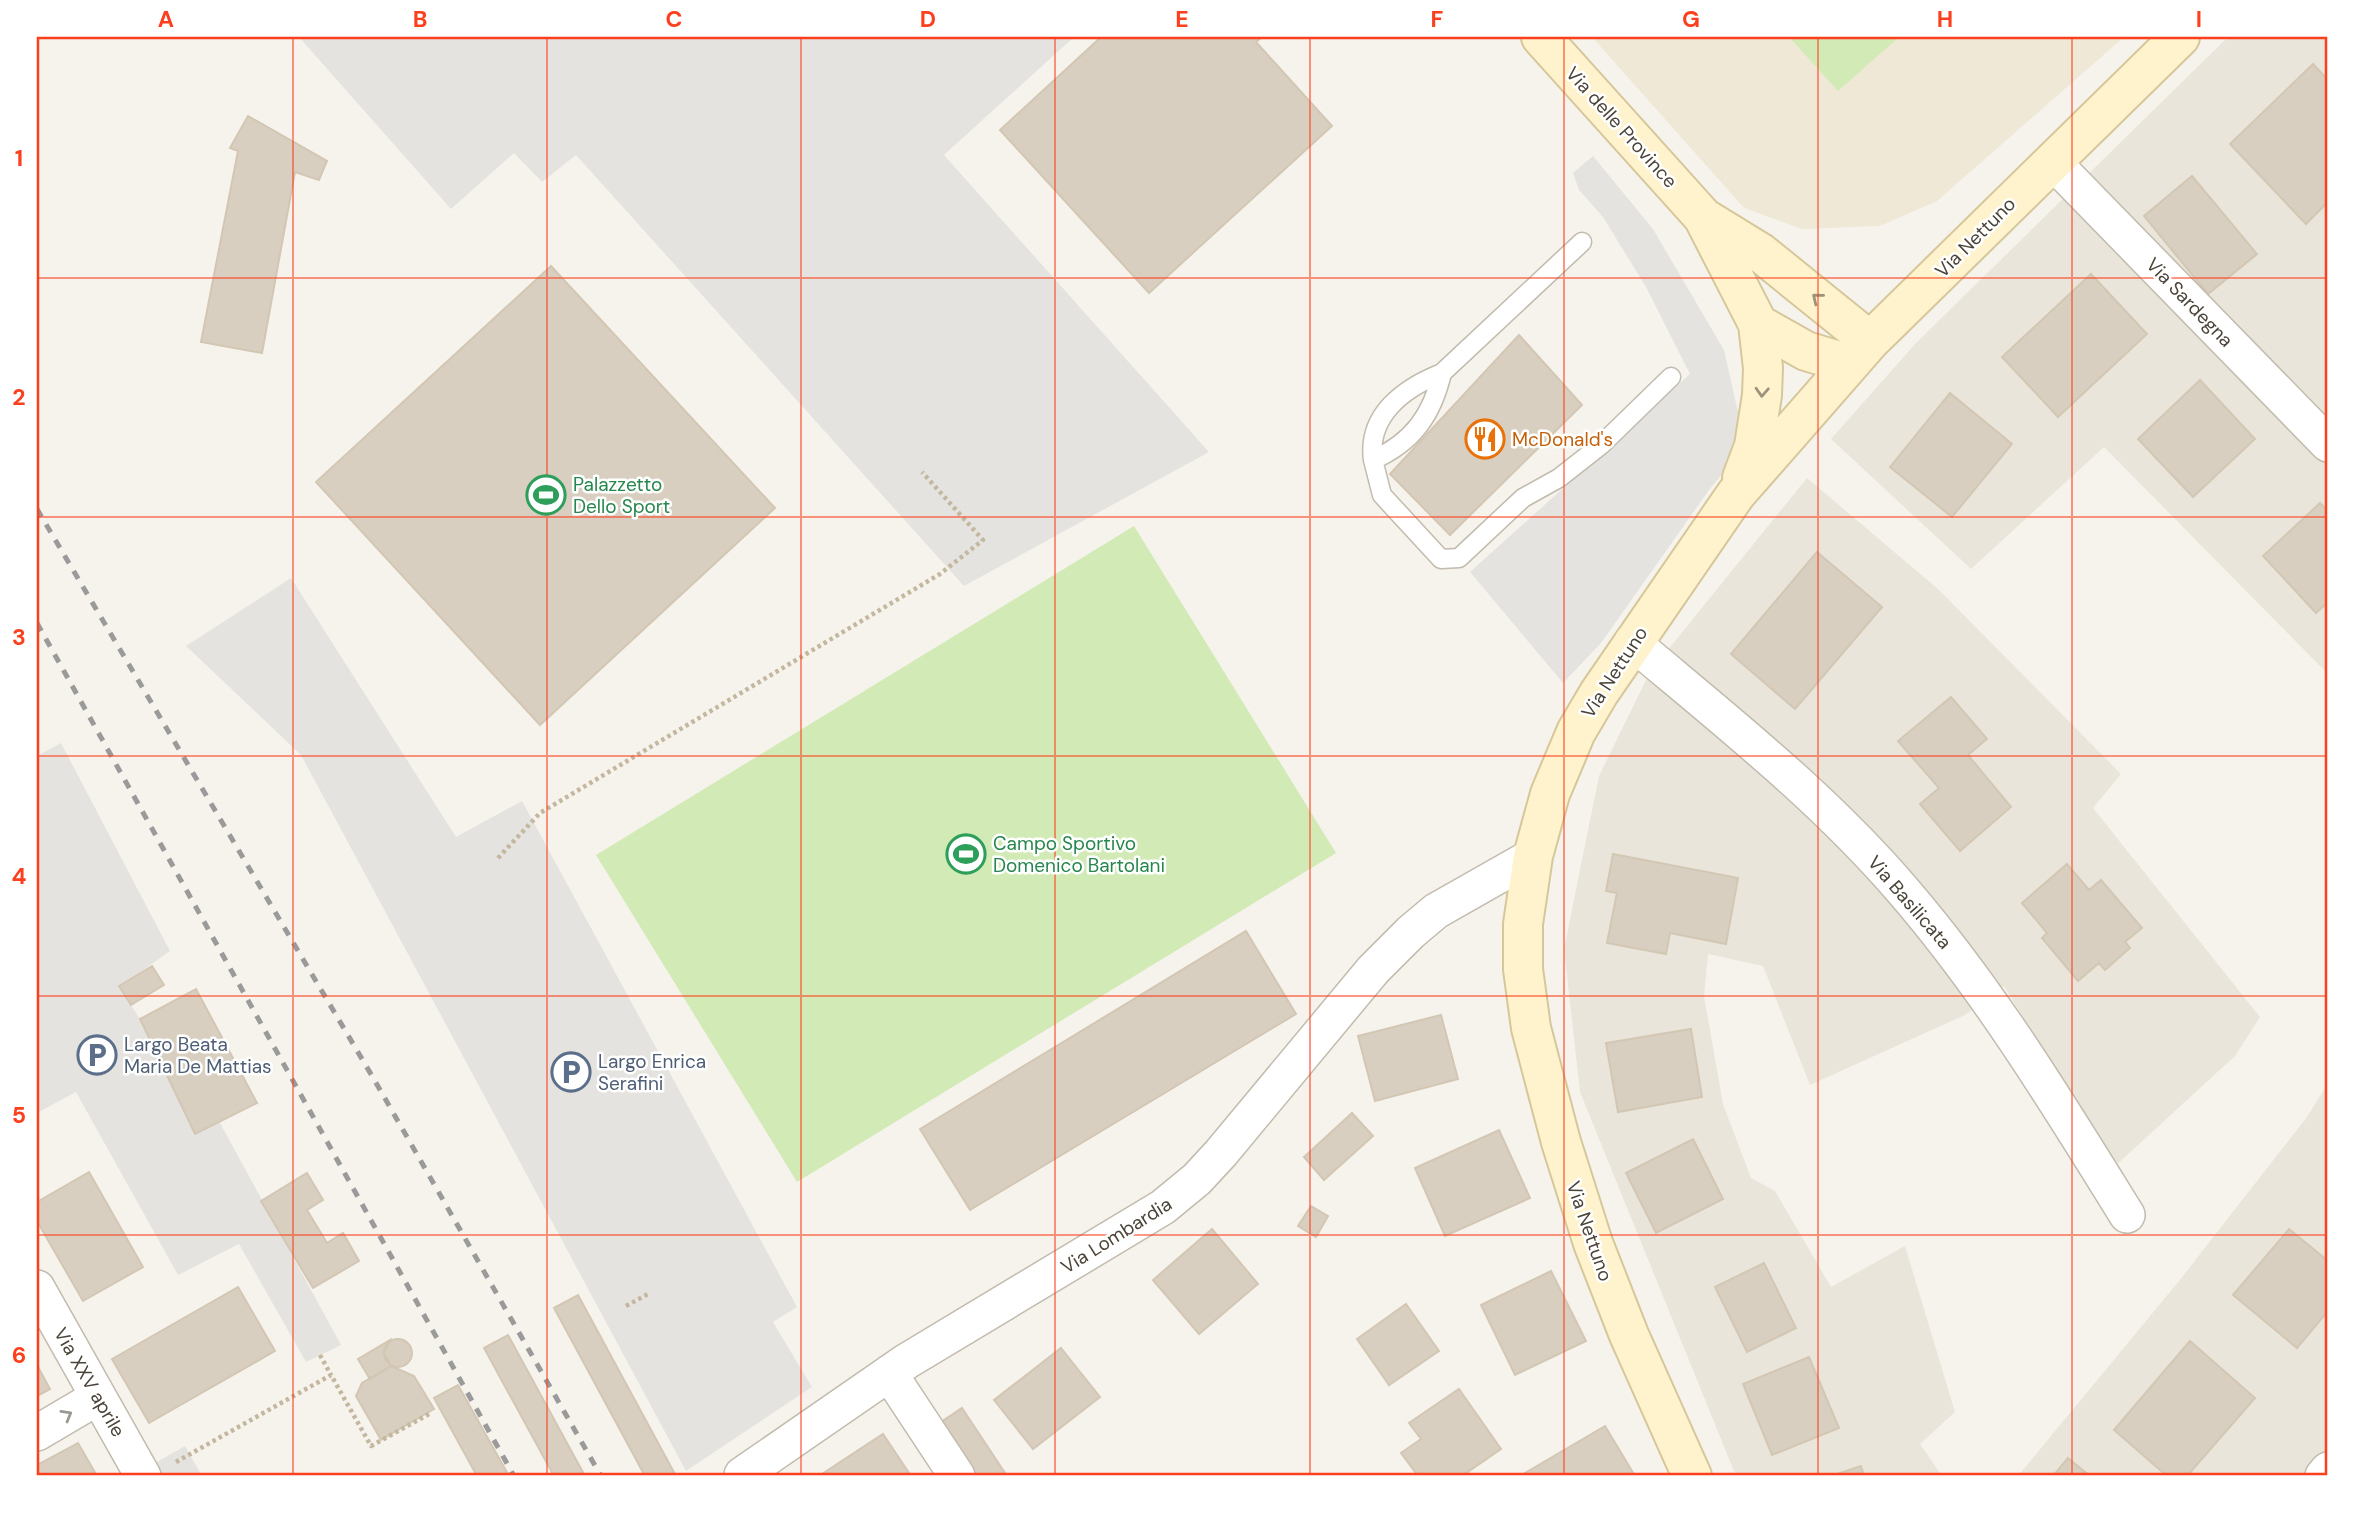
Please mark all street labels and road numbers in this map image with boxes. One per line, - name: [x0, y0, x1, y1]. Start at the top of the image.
- street label: Via delle Province: [1560, 61, 1683, 193]
- street label: Via Nettuno: [1930, 192, 2021, 283]
- street label: Via Sardegna: [2141, 252, 2239, 352]
- street label: Via Nettuno: [1576, 622, 1653, 723]
- street label: Via Basilicata: [1862, 850, 1957, 954]
- street label: Via Nettuno: [1561, 1178, 1618, 1285]
- street label: Via Lombardia: [1056, 1191, 1176, 1279]
- street label: Via XXV aprile: [48, 1323, 131, 1441]

